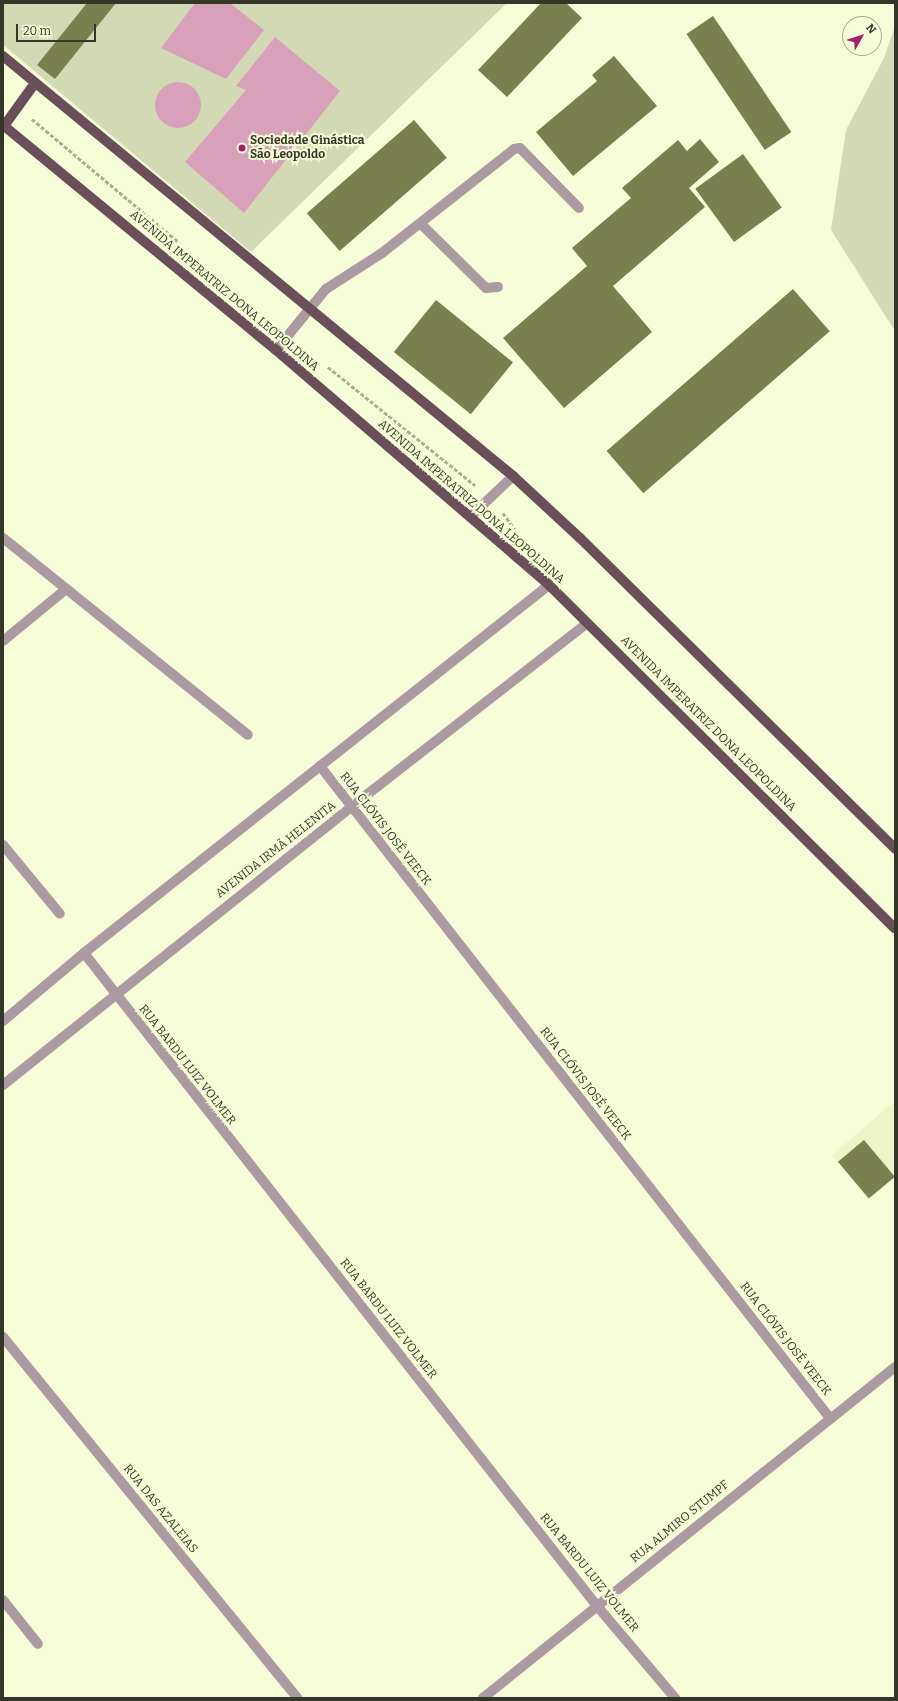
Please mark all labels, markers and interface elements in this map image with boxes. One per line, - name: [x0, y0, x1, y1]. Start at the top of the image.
- scale bar: [18, 16, 98, 42]
- north arrow: [842, 16, 882, 56]
- text: N: [863, 21, 879, 36]
- text: 20 m: [23, 24, 51, 38]
- place label: Sociedade Ginástica São Leopoldo: [250, 134, 364, 162]
- marker: Sociedade Ginástica São Leopoldo: [237, 143, 247, 153]
- street label: AVENIDA IMPERATRIZ DONA LEOPOLDINA: [127, 208, 321, 374]
- street label: AVENIDA IMPERATRIZ DONA LEOPOLDINA: [375, 417, 567, 587]
- street label: AVENIDA IMPERATRIZ DONA LEOPOLDINA: [617, 633, 799, 815]
- street label: RUA CLÓVIS JOSÉ VEECK: [336, 770, 434, 888]
- street label: AVENIDA IRMÃ HELENITA: [213, 799, 339, 901]
- street label: RUA BARDU LUIZ VOLMER: [136, 1002, 238, 1128]
- street label: RUA CLÓVIS JOSÉ VEECK: [536, 1025, 634, 1143]
- street label: RUA BARDU LUIZ VOLMER: [337, 1256, 439, 1382]
- street label: RUA CLÓVIS JOSÉ VEECK: [736, 1280, 834, 1398]
- street label: RUA DAS AZALEIAS: [120, 1462, 200, 1556]
- street label: RUA ALMIRO STUMPF: [628, 1478, 732, 1566]
- street label: RUA BARDU LUIZ VOLMER: [537, 1511, 641, 1635]

